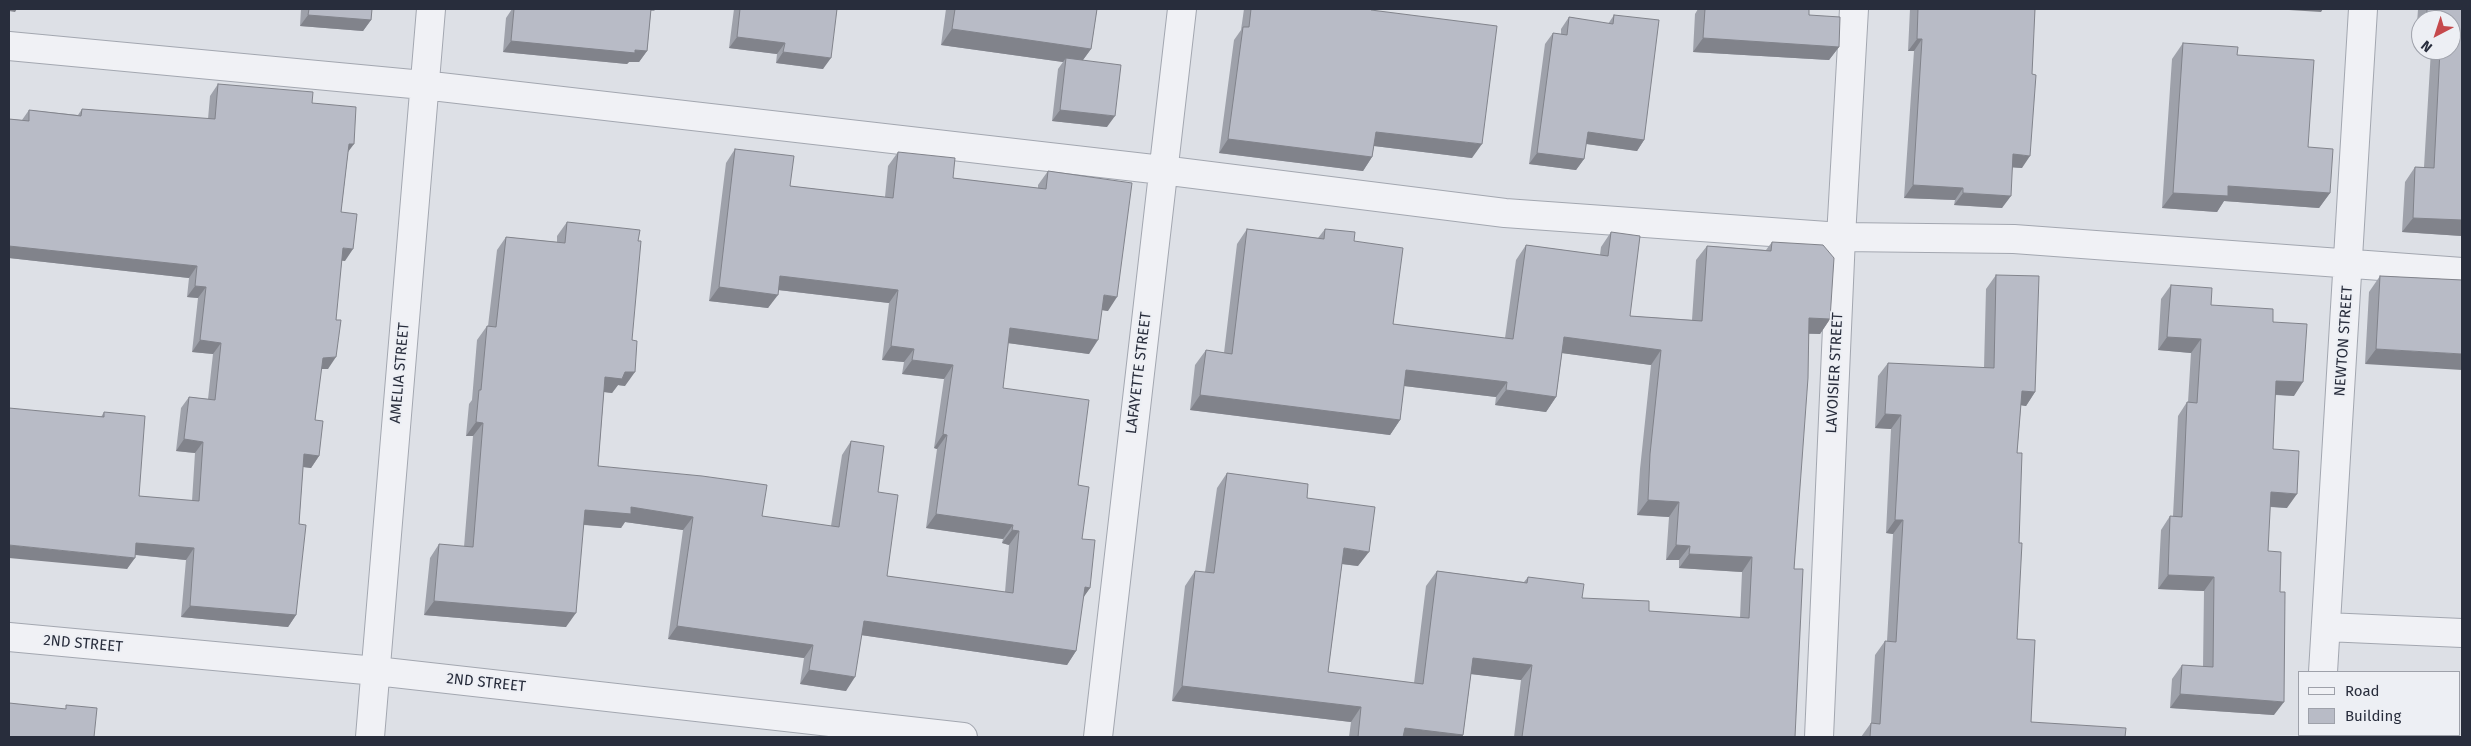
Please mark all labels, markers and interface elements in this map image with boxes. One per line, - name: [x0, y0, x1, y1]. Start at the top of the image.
- north arrow: [2411, 10, 2461, 60]
- text: N: [2418, 37, 2436, 56]
- street label: NEWTON STREET: [2331, 285, 2357, 397]
- street label: LAFAYETTE STREET: [1123, 311, 1155, 435]
- street label: LAVOISIER STREET: [1823, 312, 1847, 434]
- street label: AMELIA STREET: [387, 322, 413, 424]
- street label: 2ND STREET: [42, 632, 124, 656]
- street label: 2ND STREET: [445, 670, 527, 696]
- legend: [2298, 671, 2461, 736]
- text: Road: [2345, 682, 2380, 700]
- text: Building: [2345, 707, 2401, 725]

